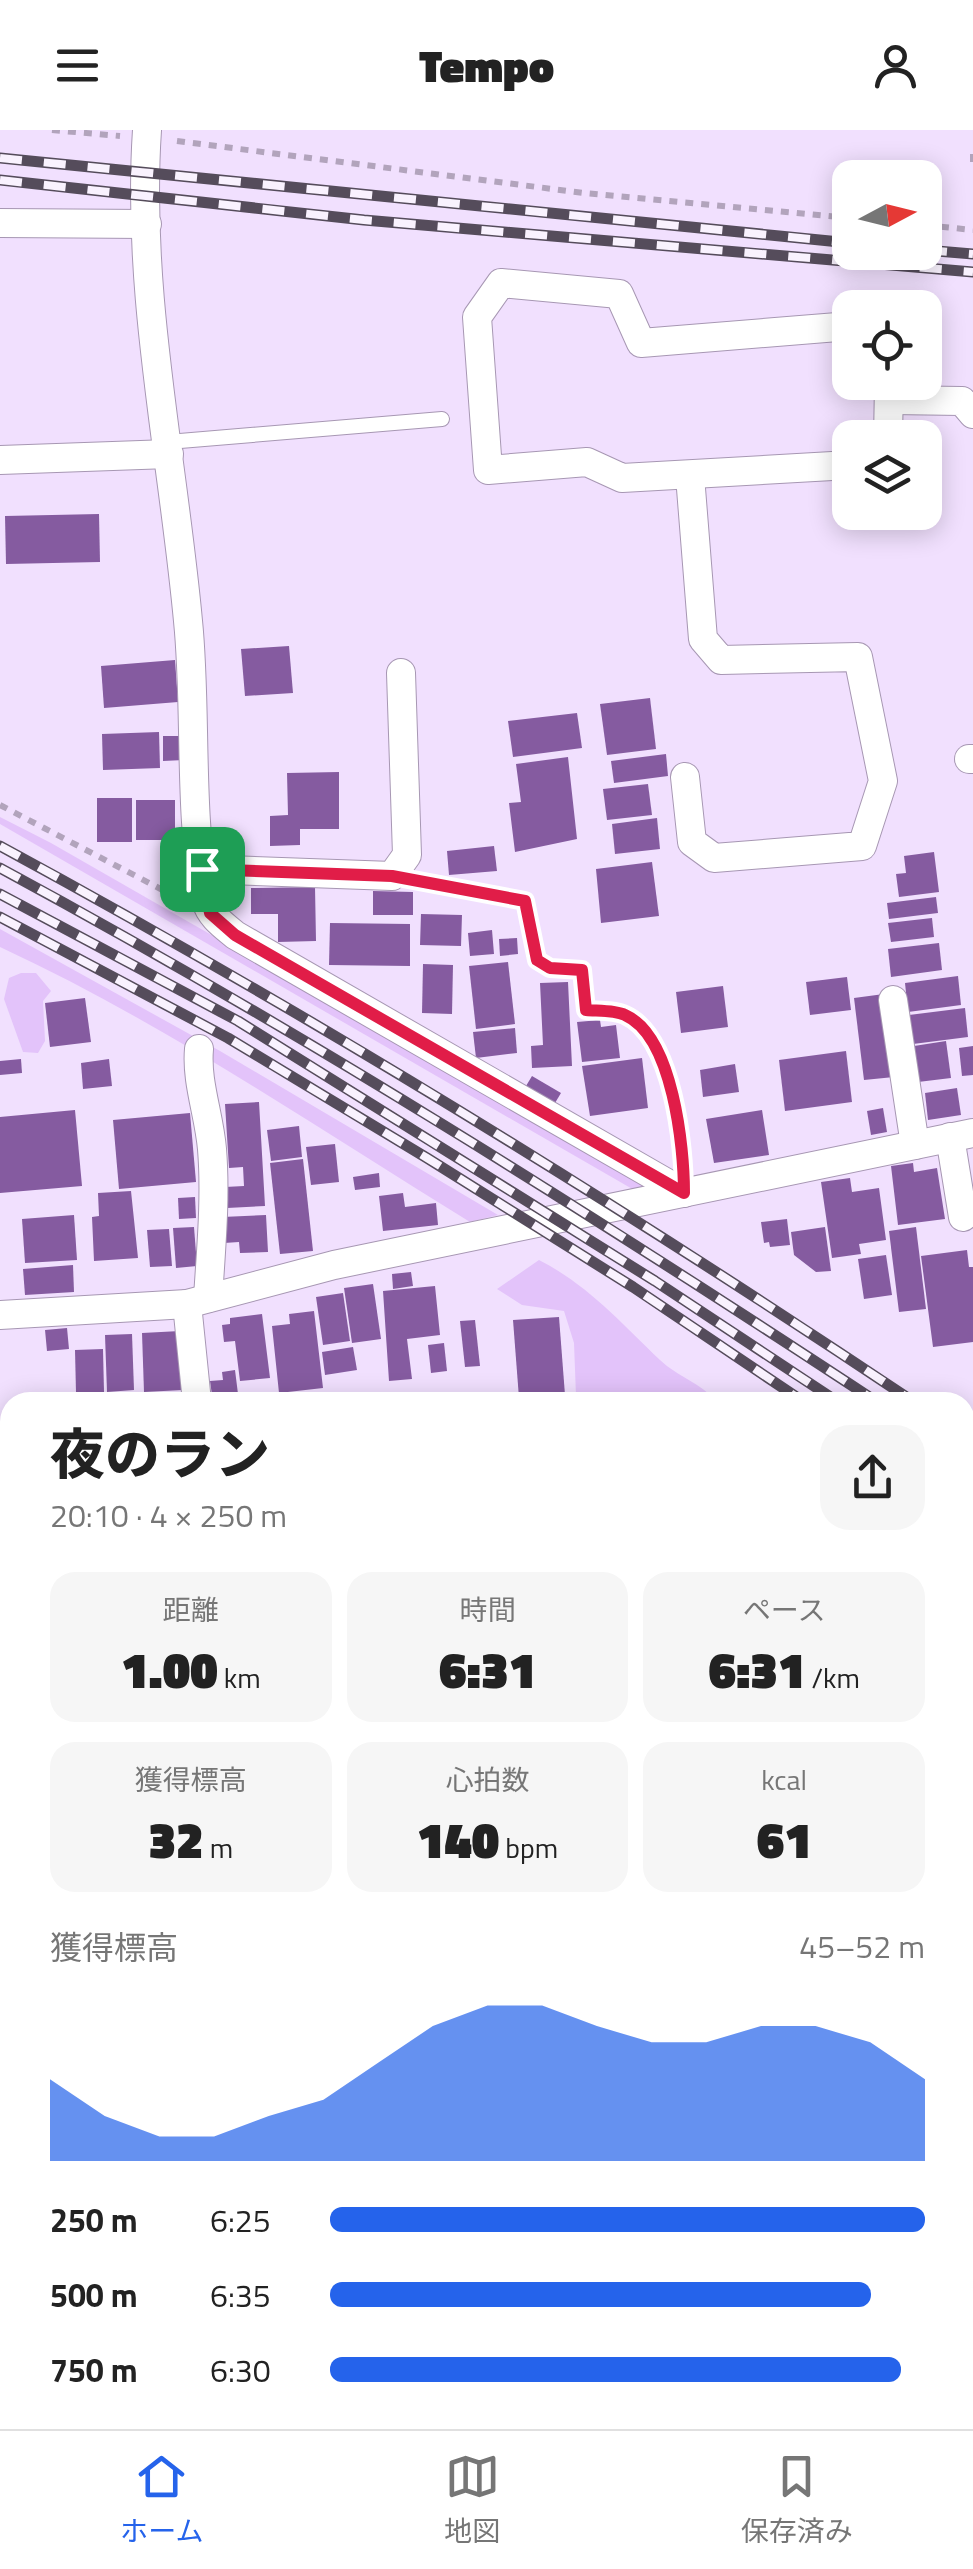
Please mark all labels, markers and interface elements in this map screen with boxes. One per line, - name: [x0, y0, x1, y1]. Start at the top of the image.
- text: Tempo: [419, 31, 554, 99]
- icon: menu: [50, 38, 105, 93]
- icon: person: [868, 38, 923, 93]
- north arrow: [832, 160, 942, 270]
- map controls: [832, 160, 942, 530]
- button: locate: [832, 290, 942, 400]
- button: layers: [832, 420, 942, 530]
- pin: [160, 827, 245, 912]
- icon: arrive: [175, 842, 230, 897]
- text: 夜のラン: [50, 1412, 270, 1495]
- button: share: [820, 1425, 925, 1530]
- text: 20:10 · 4 × 250 m: [50, 1491, 287, 1539]
- text: 距離: [163, 1588, 219, 1631]
- text: 時間: [459, 1588, 516, 1631]
- text: ペース: [743, 1588, 825, 1631]
- text: 1.00: [121, 1631, 218, 1707]
- text: 6:31: [439, 1631, 536, 1707]
- text: 6:31: [708, 1631, 805, 1707]
- text: km: [218, 1656, 261, 1699]
- text: /km: [805, 1656, 860, 1699]
- text: 獲得標高: [135, 1758, 247, 1801]
- text: 心拍数: [445, 1758, 530, 1801]
- text: kcal: [761, 1758, 807, 1801]
- text: 32: [149, 1801, 204, 1877]
- text: 140: [417, 1801, 499, 1877]
- text: 61: [757, 1801, 812, 1877]
- text: m: [204, 1826, 233, 1869]
- text: bpm: [499, 1826, 558, 1869]
- text: 45–52 m: [799, 1922, 925, 1970]
- text: 獲得標高: [50, 1923, 178, 1971]
- text: 250 m: [50, 2196, 138, 2244]
- text: 6:25: [210, 2196, 271, 2244]
- text: 500 m: [50, 2271, 138, 2319]
- text: 6:35: [210, 2271, 271, 2319]
- text: 750 m: [50, 2346, 138, 2394]
- text: 6:30: [210, 2346, 271, 2394]
- tab: ホーム: [120, 2449, 203, 2552]
- tab: 地図: [444, 2449, 500, 2552]
- tab: 保存済み: [741, 2449, 853, 2552]

